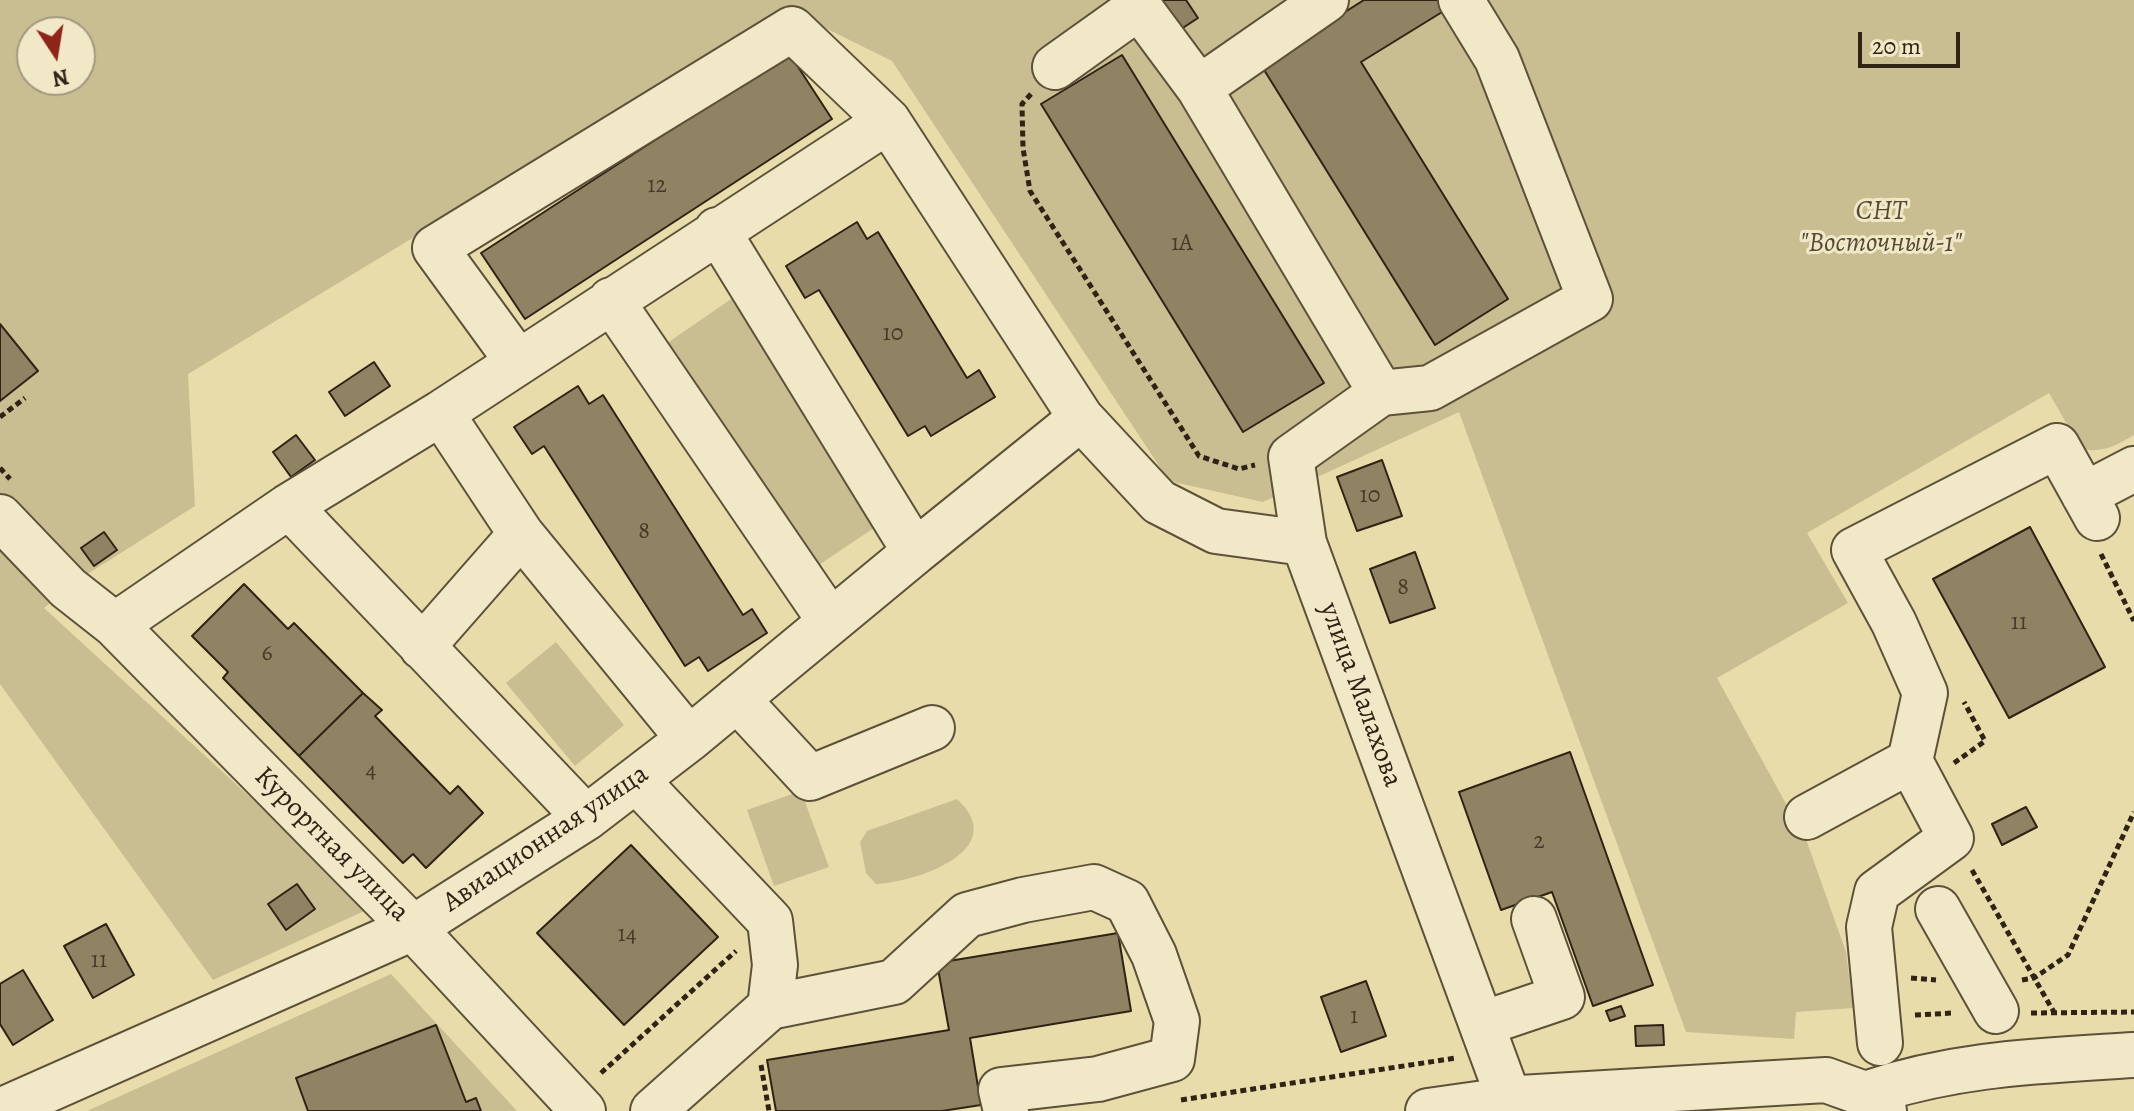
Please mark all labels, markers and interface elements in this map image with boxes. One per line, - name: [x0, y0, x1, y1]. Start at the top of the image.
- north arrow: [16, 16, 96, 96]
- scale bar: [1862, 16, 1964, 66]
- text: 20 m: [1872, 30, 1921, 62]
- text: N: [50, 61, 72, 94]
- house number: 12: [647, 172, 667, 200]
- park label: СНТ "Восточный-1": [1800, 195, 1962, 261]
- house number: 1А: [1171, 230, 1193, 258]
- house number: 10: [883, 320, 903, 348]
- house number: 10: [1360, 482, 1380, 510]
- house number: 8: [638, 518, 650, 546]
- house number: 8: [1397, 574, 1409, 602]
- street label: улица Малахова: [1311, 598, 1409, 792]
- house number: 11: [2011, 609, 2027, 637]
- house number: 6: [261, 640, 273, 668]
- house number: 4: [366, 757, 376, 785]
- street label: Авиационная улица: [437, 758, 655, 920]
- street label: Курортная улица: [246, 760, 416, 930]
- house number: 2: [1533, 828, 1545, 856]
- house number: 14: [617, 921, 637, 949]
- house number: 11: [91, 947, 107, 975]
- house number: 1: [1350, 1003, 1358, 1031]

